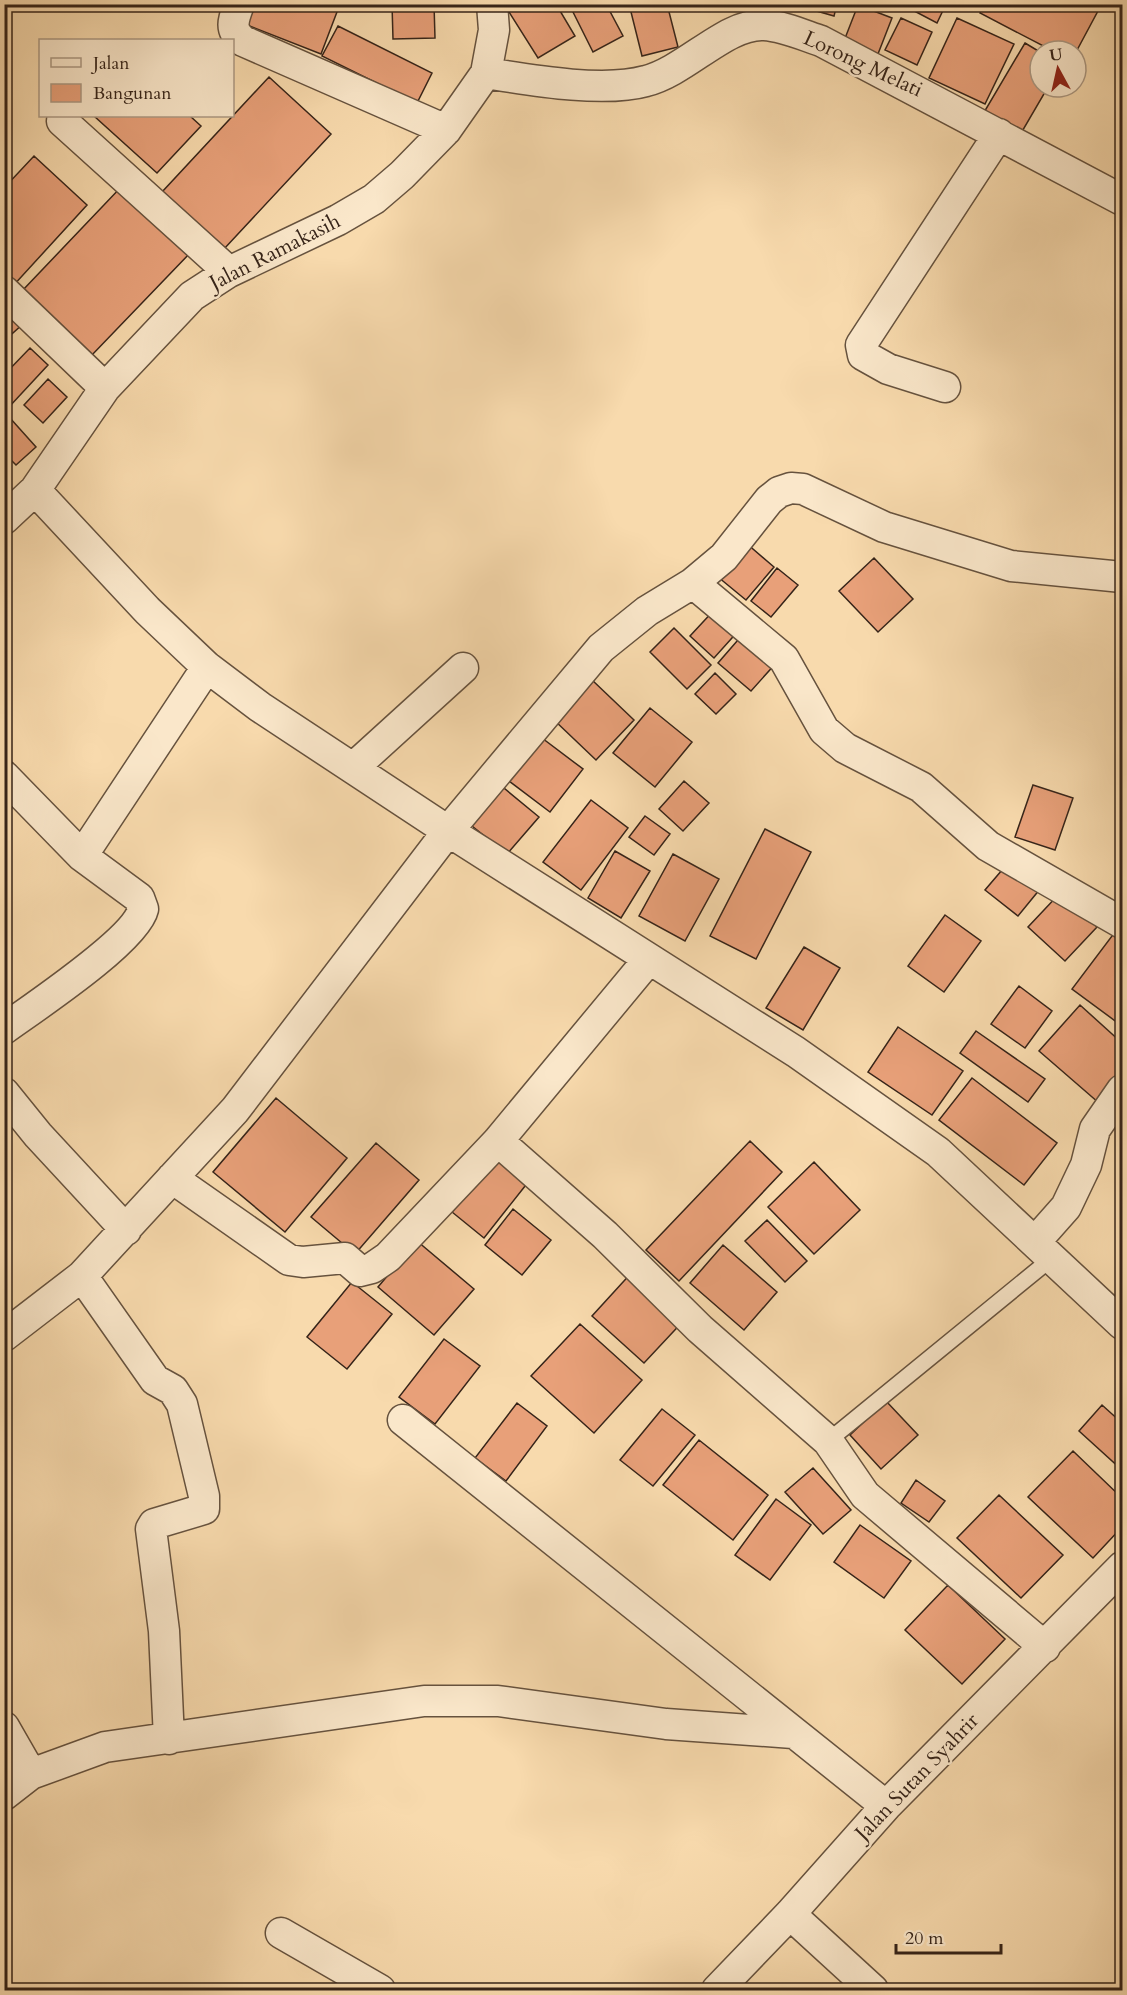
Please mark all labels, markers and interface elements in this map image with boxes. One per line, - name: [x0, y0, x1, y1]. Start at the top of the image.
- street label: Lorong Melati: [799, 24, 928, 104]
- legend: [39, 39, 234, 117]
- north arrow: [1028, 39, 1088, 99]
- text: U: [1048, 43, 1064, 67]
- text: Jalan: [90, 51, 130, 76]
- text: Bangunan: [93, 81, 172, 106]
- street label: Jalan Ramakasih: [202, 206, 346, 299]
- street label: Jalan Sutan Syahrir: [846, 1707, 986, 1849]
- scale bar: [896, 1917, 1001, 1955]
- text: 20 m: [905, 1926, 944, 1951]

